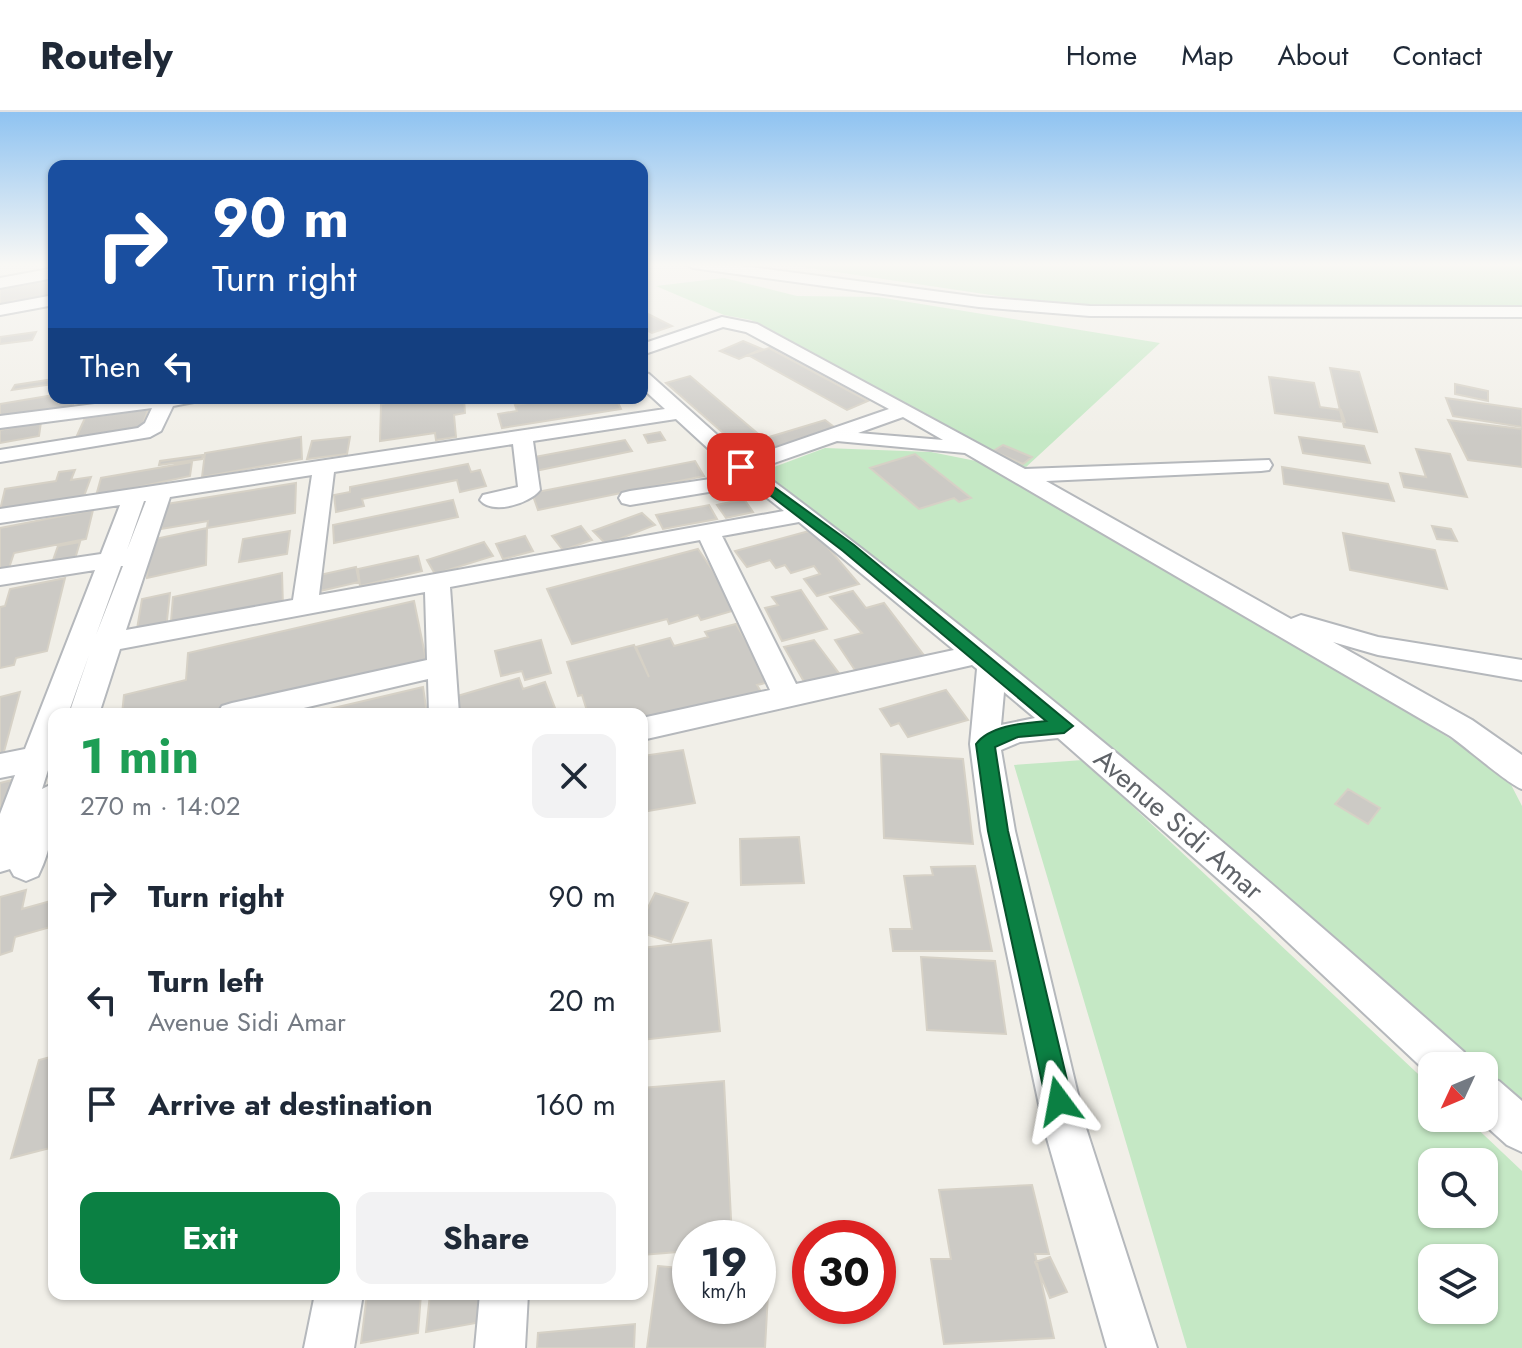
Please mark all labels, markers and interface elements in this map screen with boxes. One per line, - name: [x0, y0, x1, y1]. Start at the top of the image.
- text: Routely: [40, 28, 173, 83]
- text: Home: [1066, 35, 1137, 76]
- text: Map: [1181, 35, 1233, 76]
- text: About: [1277, 35, 1349, 76]
- text: Contact: [1393, 35, 1482, 76]
- text: 90 m: [212, 177, 349, 258]
- icon: right: [80, 192, 184, 296]
- text: Turn right: [212, 252, 357, 304]
- icon: left: [157, 344, 201, 388]
- text: Then: [80, 345, 141, 388]
- pin: [707, 433, 775, 501]
- icon: arrive: [719, 445, 763, 489]
- text: 1 min: [80, 722, 199, 791]
- button: close: [532, 734, 616, 818]
- street label: Avenue Sidi Amar: [1085, 739, 1273, 910]
- text: 270 m · 14:02: [80, 787, 241, 825]
- icon: right: [80, 874, 124, 918]
- text: Turn right: [148, 875, 284, 918]
- text: 90 m: [548, 875, 616, 918]
- text: Turn left: [148, 960, 263, 1003]
- icon: left: [80, 978, 124, 1022]
- text: 20 m: [549, 979, 616, 1022]
- text: Avenue Sidi Amar: [148, 1003, 346, 1041]
- north arrow: [1418, 1052, 1498, 1132]
- map controls: [1418, 1052, 1498, 1324]
- position arrow: [1017, 1059, 1101, 1143]
- icon: arrive: [80, 1082, 124, 1126]
- text: Arrive at destination: [148, 1083, 433, 1126]
- text: 160 m: [535, 1083, 616, 1126]
- button: search: [1418, 1148, 1498, 1228]
- button: Exit: [80, 1192, 340, 1284]
- button: Share: [356, 1192, 616, 1284]
- speed limit sign: 30: [792, 1220, 896, 1324]
- text: 19: [700, 1233, 748, 1291]
- button: layers: [1418, 1244, 1498, 1324]
- text: km/h: [701, 1277, 747, 1306]

